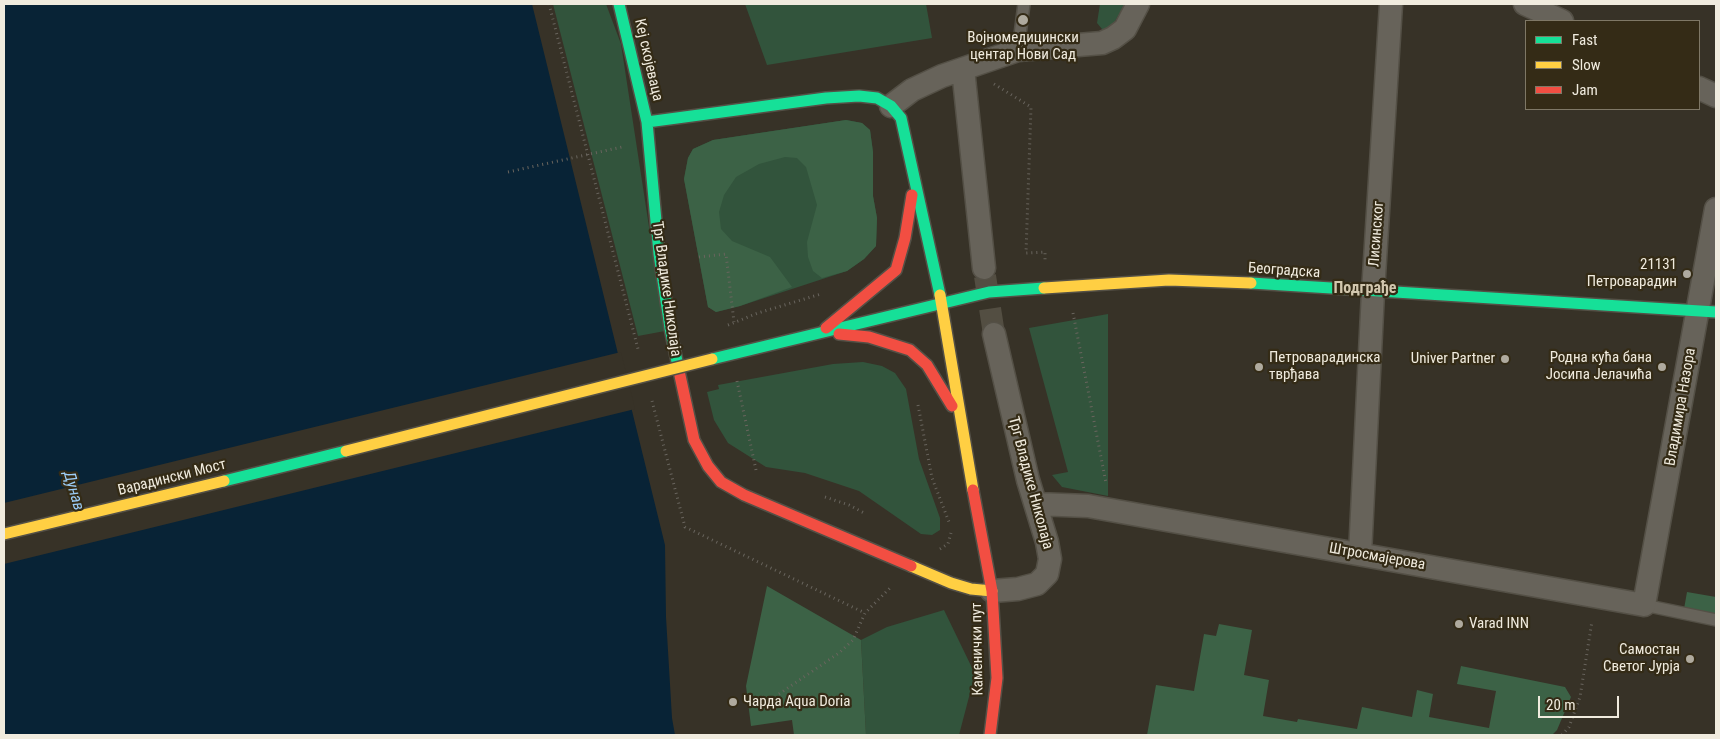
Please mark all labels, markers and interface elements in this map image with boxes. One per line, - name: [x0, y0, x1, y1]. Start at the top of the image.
- marker: Војномедицински центар Нови Сад: [1016, 13, 1030, 27]
- street label: Кеј скојеваца: [630, 17, 666, 103]
- legend: [1525, 20, 1700, 110]
- place label: Војномедицински центар Нови Сад: [967, 29, 1079, 64]
- text: Fast: [1572, 31, 1597, 49]
- text: Slow: [1572, 56, 1601, 74]
- text: Jam: [1572, 81, 1598, 99]
- street label: Лисинског: [1366, 200, 1388, 268]
- street label: Трг Владике Николаја: [648, 220, 684, 358]
- place label: 21131 Петроварадин: [1587, 256, 1677, 291]
- street label: Београдска: [1247, 259, 1321, 283]
- marker: 21131 Петроварадин: [1681, 268, 1693, 280]
- district label: Подграђе: [1333, 279, 1397, 299]
- street label: Владимира Назора: [1662, 347, 1700, 467]
- place label: Петроварадинска тврђава: [1269, 349, 1381, 384]
- place label: Родна кућа бана Јосипа Јелачића: [1546, 349, 1652, 384]
- place label: Univer Partner: [1411, 350, 1495, 368]
- marker: Univer Partner: [1499, 353, 1511, 365]
- marker: Петроварадинска тврђава: [1253, 361, 1265, 373]
- marker: Родна кућа бана Јосипа Јелачића: [1656, 361, 1668, 373]
- street label: Трг Владике Николаја: [1004, 415, 1056, 551]
- street label: Варадински Мост: [116, 456, 228, 500]
- water label: Дунав: [58, 469, 88, 513]
- street label: Штросмајерова: [1327, 540, 1427, 574]
- street label: Каменички пут: [968, 602, 988, 696]
- place label: Varad INN: [1469, 615, 1529, 633]
- marker: Varad INN: [1453, 618, 1465, 630]
- place label: Самостан Светог Јурја: [1603, 641, 1680, 676]
- marker: Самостан Светог Јурја: [1684, 653, 1696, 665]
- scale bar: [1540, 686, 1621, 718]
- place label: Чарда Aqua Doria: [743, 693, 850, 711]
- marker: Чарда Aqua Doria: [727, 696, 739, 708]
- text: 20 m: [1546, 696, 1576, 714]

